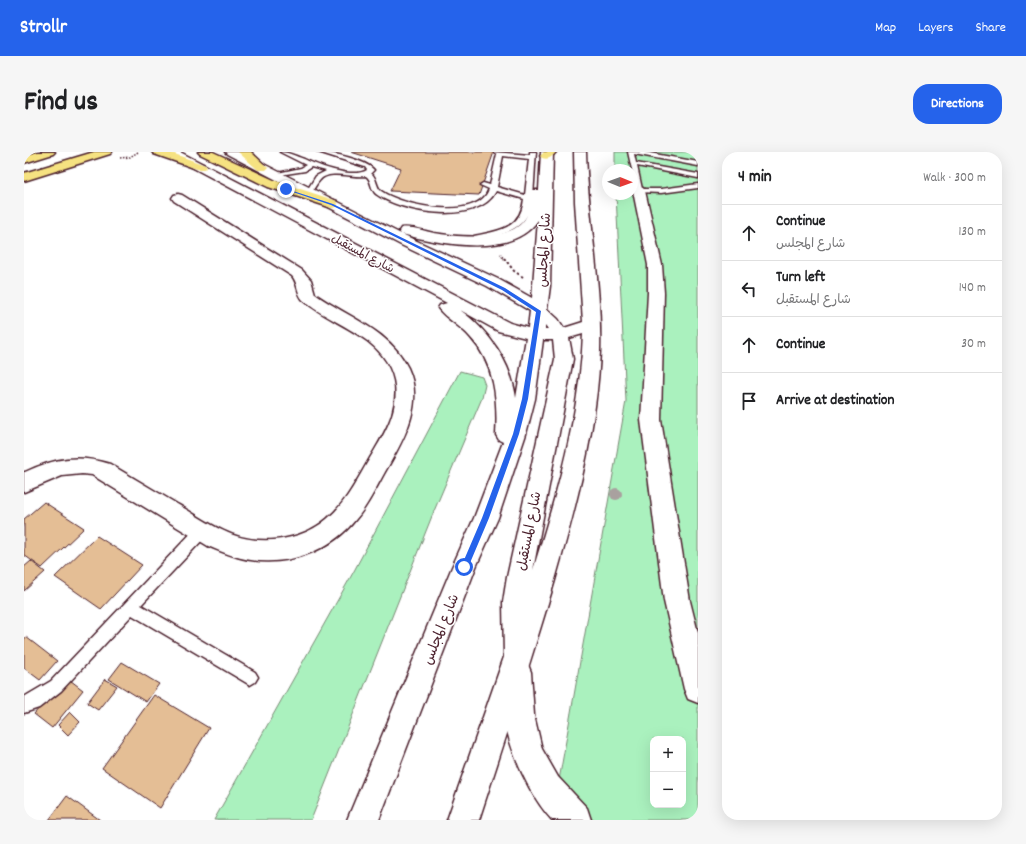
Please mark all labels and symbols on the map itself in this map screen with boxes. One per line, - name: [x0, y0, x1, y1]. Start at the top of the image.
- north arrow: [602, 164, 638, 200]
- route end: [277, 180, 295, 198]
- street label: شارع المجلس: [533, 212, 557, 288]
- street label: شارع المستقبل: [328, 231, 397, 278]
- street label: شارع المستقبل: [512, 490, 547, 573]
- route start: [455, 558, 473, 576]
- street label: شارع المجلس: [419, 591, 465, 668]

